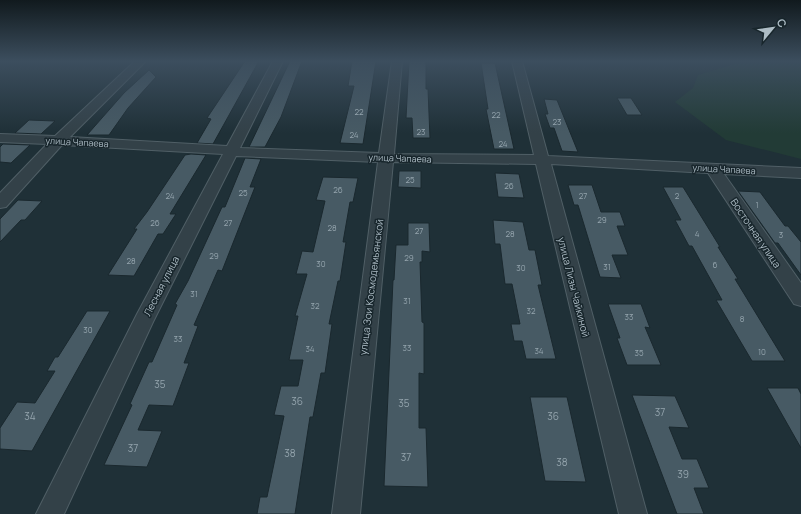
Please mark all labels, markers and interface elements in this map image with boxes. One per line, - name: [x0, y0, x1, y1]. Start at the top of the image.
- north arrow: [753, 8, 793, 48]
- text: С: [774, 16, 791, 30]
- house number: 22: [354, 106, 364, 117]
- house number: 22: [491, 109, 501, 120]
- house number: 23: [553, 116, 561, 127]
- house number: 23: [417, 126, 425, 137]
- house number: 24: [349, 129, 359, 140]
- street label: улица Чапаева: [45, 134, 109, 150]
- house number: 24: [498, 138, 508, 149]
- street label: улица Чапаева: [368, 150, 432, 166]
- street label: улица Чапаева: [692, 161, 756, 177]
- house number: 25: [405, 174, 415, 185]
- house number: 26: [504, 180, 514, 191]
- house number: 26: [333, 184, 343, 195]
- house number: 25: [238, 187, 248, 198]
- house number: 24: [165, 190, 175, 201]
- house number: 27: [579, 190, 587, 201]
- house number: 2: [675, 190, 680, 201]
- street label: Восточная улица: [728, 196, 784, 270]
- house number: 1: [755, 199, 759, 210]
- house number: 29: [597, 214, 607, 225]
- house number: 26: [150, 217, 160, 228]
- house number: 27: [224, 217, 232, 228]
- street label: улица Зои Космодемьянской: [356, 218, 386, 356]
- house number: 28: [327, 222, 337, 233]
- house number: 27: [415, 225, 423, 236]
- house number: 28: [505, 228, 515, 239]
- house number: 4: [695, 228, 700, 239]
- house number: 3: [779, 229, 783, 240]
- street label: улица Лизы Чайкиной: [555, 236, 593, 338]
- house number: 29: [209, 250, 219, 261]
- house number: 29: [404, 252, 414, 263]
- street label: Лесная улица: [140, 254, 182, 318]
- house number: 28: [126, 255, 136, 266]
- house number: 30: [316, 258, 326, 269]
- house number: 6: [713, 259, 718, 270]
- house number: 31: [603, 261, 611, 272]
- house number: 30: [516, 262, 526, 273]
- house number: 31: [190, 288, 198, 299]
- house number: 31: [403, 295, 411, 306]
- house number: 32: [311, 300, 320, 311]
- house number: 32: [527, 305, 536, 316]
- house number: 33: [625, 311, 633, 322]
- house number: 8: [740, 313, 745, 324]
- house number: 30: [83, 324, 93, 335]
- house number: 33: [174, 333, 182, 344]
- house number: 33: [403, 342, 411, 353]
- house number: 34: [305, 343, 315, 354]
- house number: 34: [534, 345, 544, 356]
- house number: 10: [758, 346, 766, 357]
- house number: 35: [634, 347, 644, 358]
- house number: 35: [154, 377, 166, 391]
- house number: 36: [291, 394, 303, 408]
- house number: 35: [398, 396, 410, 410]
- house number: 37: [655, 405, 665, 419]
- house number: 34: [24, 409, 36, 423]
- house number: 36: [547, 409, 559, 423]
- house number: 37: [128, 441, 138, 455]
- house number: 38: [284, 446, 296, 460]
- house number: 37: [401, 450, 411, 464]
- house number: 38: [556, 455, 568, 469]
- house number: 39: [677, 467, 689, 481]

